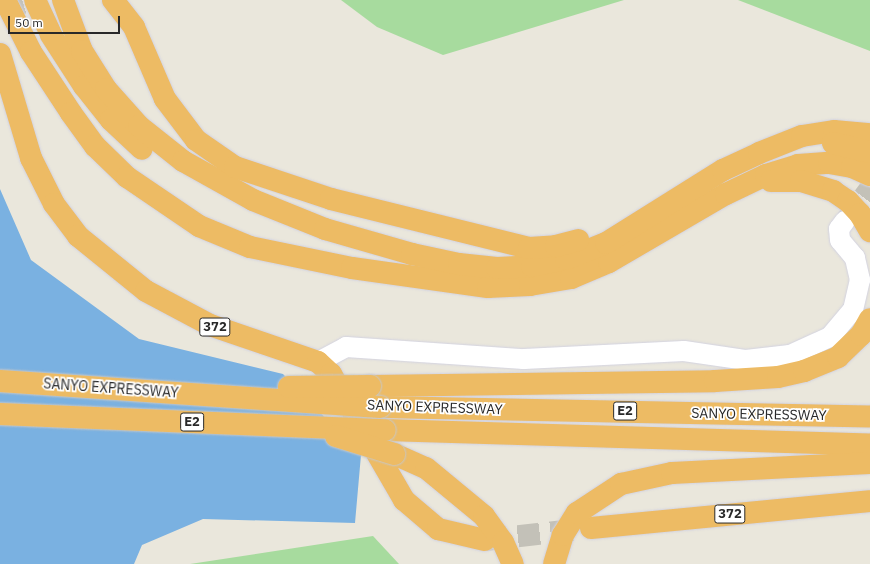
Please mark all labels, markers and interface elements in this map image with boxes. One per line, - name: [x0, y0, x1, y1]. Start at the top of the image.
- scale bar: [10, 8, 122, 34]
- text: 50 m: [15, 15, 43, 30]
- road number: 372: [199, 316, 231, 338]
- street label: SANYO EXPRESSWAY: [43, 375, 179, 401]
- street label: SANYO EXPRESSWAY: [367, 396, 503, 418]
- road number: E2: [613, 400, 637, 422]
- street label: SANYO EXPRESSWAY: [691, 404, 827, 424]
- road number: E2: [180, 411, 204, 433]
- road number: 372: [714, 503, 746, 525]

